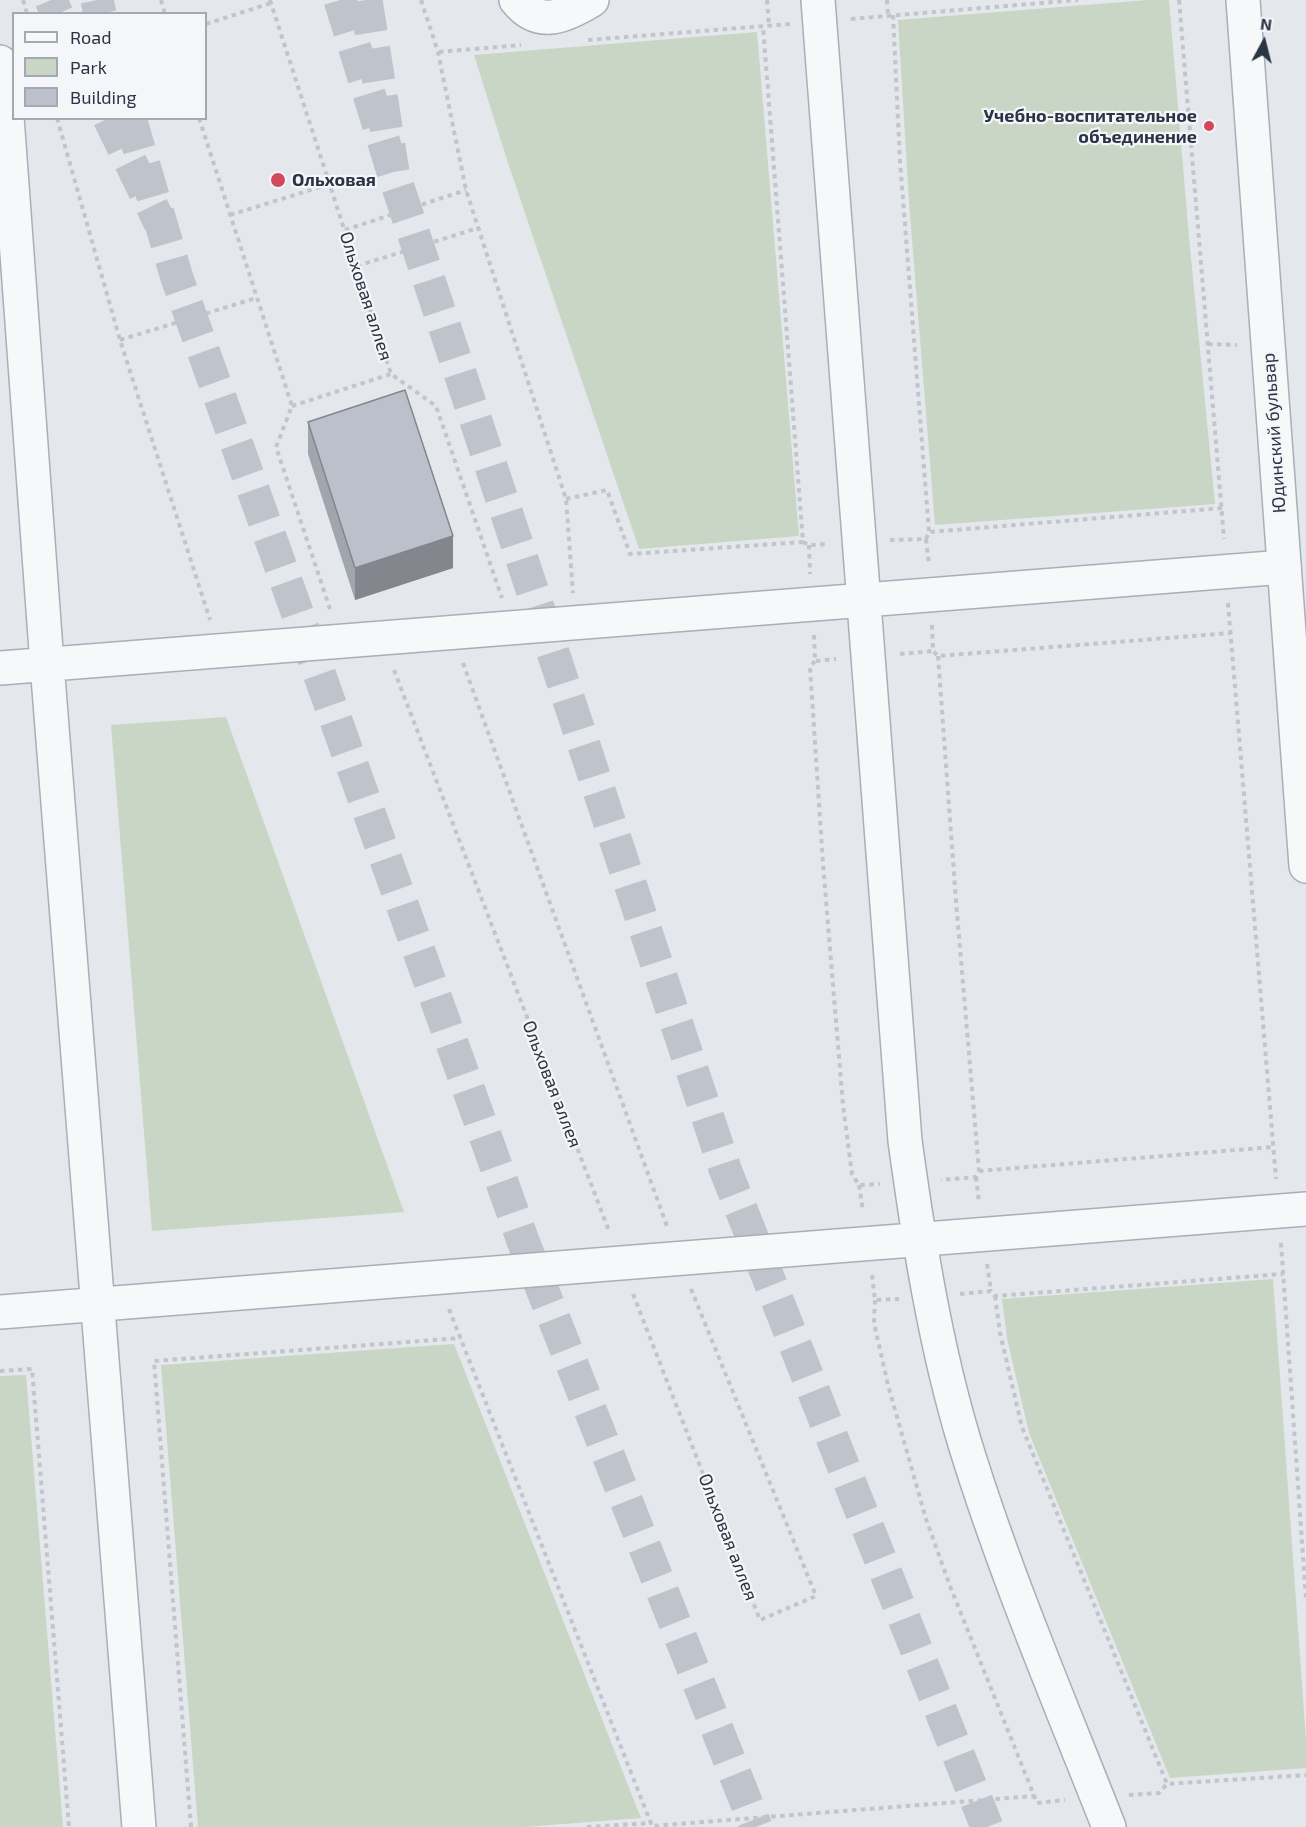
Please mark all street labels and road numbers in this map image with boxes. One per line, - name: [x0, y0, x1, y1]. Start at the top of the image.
- street label: Ольховая аллея: [335, 229, 397, 363]
- street label: Юдинский бульвар: [1258, 352, 1290, 514]
- street label: Ольховая аллея: [518, 1017, 586, 1151]
- street label: Ольховая аллея: [694, 1470, 762, 1604]

